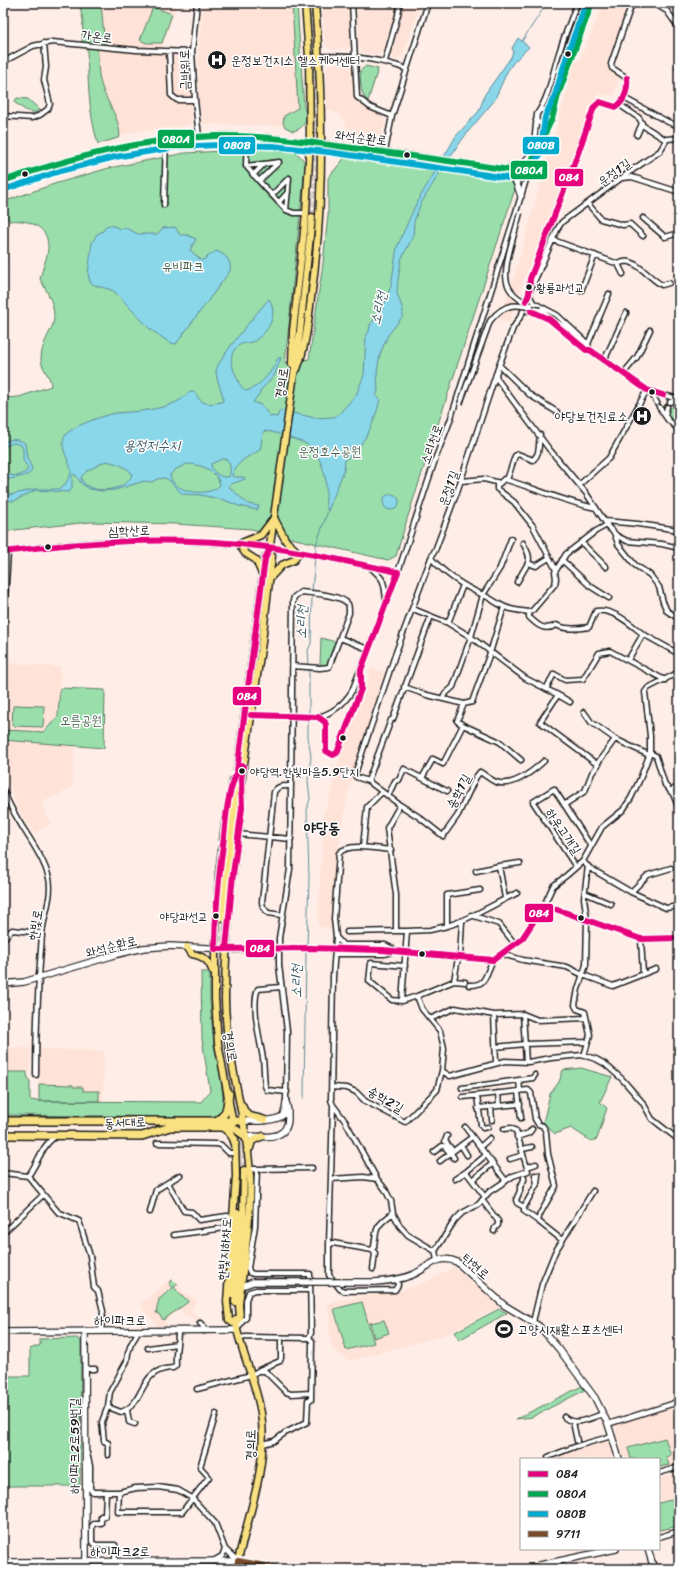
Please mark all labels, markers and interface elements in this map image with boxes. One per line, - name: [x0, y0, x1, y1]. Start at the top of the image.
- street label: 가온로: [80, 23, 114, 50]
- street label: 금바위로: [173, 49, 196, 91]
- hospital icon: 운정보건지소 헬스케어센터: [206, 49, 228, 71]
- place label: 운정보건지소 헬스케어센터: [231, 49, 360, 72]
- unlabelled marker: [563, 49, 573, 59]
- street label: 와석순환로: [334, 123, 388, 152]
- line badge: 080A: [157, 129, 195, 149]
- text: 080A: [162, 130, 190, 149]
- line badge: 080B: [218, 136, 256, 155]
- text: 080B: [223, 136, 251, 155]
- line badge: 080B: [522, 136, 560, 155]
- text: 080B: [527, 136, 555, 155]
- unlabelled marker: [402, 150, 412, 160]
- street label: 운정1길: [593, 152, 636, 193]
- line badge: 080A: [510, 160, 548, 180]
- text: 080A: [515, 161, 543, 180]
- line badge: 084: [554, 168, 584, 187]
- text: 084: [559, 168, 579, 187]
- unlabelled marker: [20, 169, 30, 179]
- park label: 유비파크: [162, 255, 204, 278]
- place label: 황룡과선교: [536, 277, 584, 299]
- marker: 황룡과선교: [524, 282, 534, 292]
- water label: 소리천: [363, 287, 395, 327]
- street label: 경의로: [268, 366, 295, 400]
- unlabelled marker: [647, 387, 657, 397]
- place label: 야당보건진료소: [555, 405, 628, 428]
- hospital icon: 야당보건진료소: [631, 405, 653, 427]
- street label: 소리천로: [414, 421, 449, 468]
- water label: 용정저수지: [124, 433, 182, 458]
- park label: 운정호수공원: [299, 440, 361, 463]
- street label: 운정1길: [431, 467, 466, 509]
- street label: 심학산로: [108, 518, 150, 543]
- unlabelled marker: [43, 542, 53, 552]
- water label: 소리천: [288, 603, 315, 639]
- line badge: 084: [232, 686, 262, 706]
- text: 084: [237, 687, 257, 706]
- park label: 오름공원: [60, 709, 102, 732]
- unlabelled marker: [338, 733, 348, 743]
- place label: 야당역.한빛마을5.9단지: [250, 761, 359, 783]
- marker: 야당역.한빛마을5.9단지: [237, 766, 247, 776]
- street label: 송학1길: [440, 770, 477, 813]
- street label: 하우고개길: [539, 803, 588, 859]
- district label: 야당동: [303, 815, 340, 841]
- line badge: 084: [524, 903, 554, 923]
- text: 084: [529, 904, 549, 923]
- place label: 야당과선교: [160, 906, 208, 928]
- street label: 한빛로: [22, 908, 49, 942]
- marker: 야당과선교: [211, 911, 221, 921]
- unlabelled marker: [576, 913, 586, 923]
- street label: 와석순환로: [83, 929, 139, 964]
- line badge: 084: [245, 939, 275, 958]
- text: 084: [250, 939, 270, 958]
- unlabelled marker: [417, 949, 427, 959]
- water label: 소리천: [284, 962, 309, 998]
- street label: 경의로: [217, 1029, 244, 1063]
- street label: 송학2길: [363, 1080, 408, 1119]
- street label: 동서대로: [104, 1110, 147, 1135]
- street label: 한빛지하차도: [211, 1217, 238, 1281]
- street label: 탄현로: [456, 1247, 495, 1285]
- street label: 하이파크로: [94, 1309, 146, 1332]
- sports icon: 고양시재활스포츠센터: [493, 1318, 515, 1340]
- place label: 고양시재활스포츠센터: [518, 1318, 623, 1341]
- street label: 하이파크2로59번길: [63, 1398, 86, 1494]
- street label: 경의로: [239, 1429, 262, 1461]
- legend: [520, 1458, 660, 1550]
- text: 084: [556, 1463, 579, 1485]
- text: 080A: [556, 1483, 586, 1505]
- text: 080B: [556, 1503, 586, 1525]
- text: 9711: [556, 1523, 581, 1545]
- street label: 하이파크2로: [90, 1540, 150, 1563]

